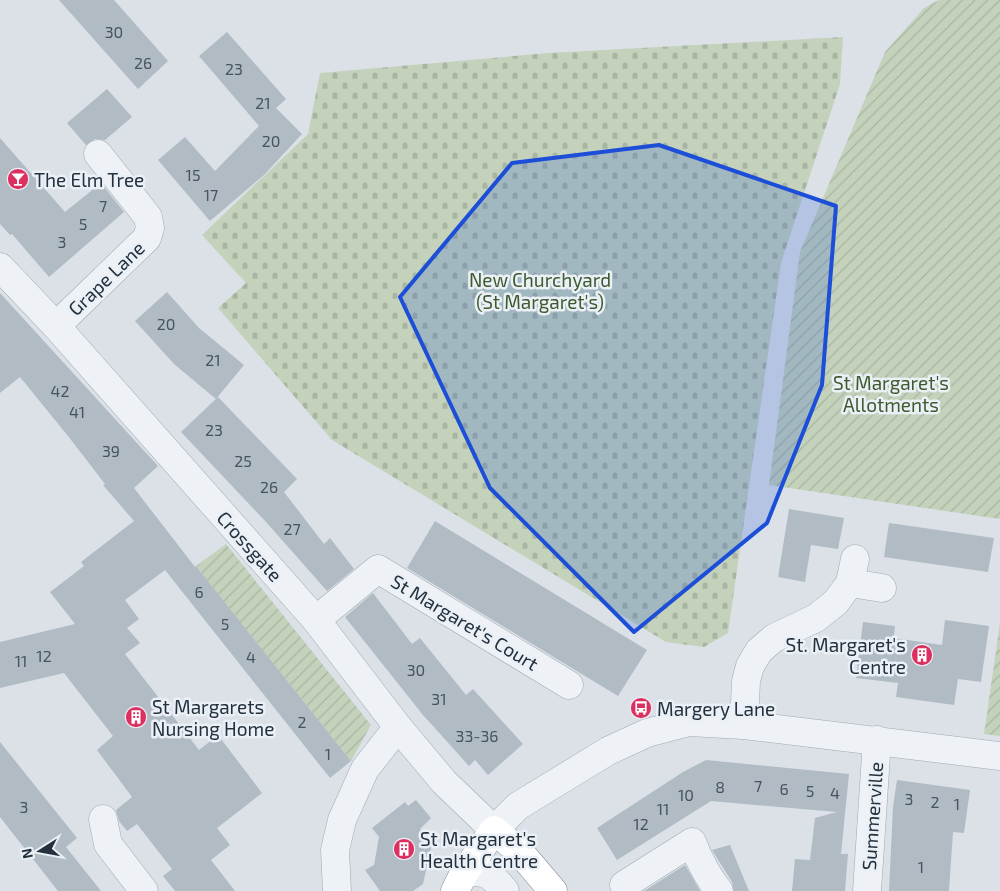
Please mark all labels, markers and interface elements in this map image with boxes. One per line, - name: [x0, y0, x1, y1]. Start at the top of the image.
- house number: 30: [105, 22, 123, 41]
- house number: 26: [134, 53, 152, 72]
- house number: 23: [225, 59, 243, 78]
- house number: 21: [255, 93, 271, 112]
- house number: 20: [262, 131, 280, 150]
- house number: 15: [186, 165, 200, 184]
- bar icon: The Elm Tree: [6, 167, 30, 191]
- place label: The Elm Tree: [34, 168, 144, 191]
- house number: 17: [204, 185, 218, 204]
- house number: 7: [99, 196, 107, 215]
- house number: 5: [79, 214, 87, 233]
- house number: 3: [58, 232, 66, 251]
- street label: Grape Lane: [63, 236, 149, 320]
- park label: New Churchyard (St Margaret's): [469, 268, 611, 313]
- house number: 20: [157, 314, 175, 333]
- house number: 21: [205, 350, 221, 369]
- park label: St Margaret's Allotments: [833, 371, 949, 416]
- house number: 42: [51, 381, 69, 400]
- house number: 41: [69, 402, 85, 421]
- house number: 23: [205, 420, 223, 439]
- house number: 39: [102, 441, 120, 460]
- house number: 25: [234, 451, 252, 470]
- house number: 26: [260, 477, 278, 496]
- street label: Crossgate: [212, 506, 288, 586]
- house number: 27: [283, 519, 301, 538]
- street label: St Margaret's Court: [387, 569, 543, 675]
- house number: 6: [194, 582, 204, 601]
- house number: 5: [221, 614, 229, 633]
- place label: St. Margaret's Centre: [786, 633, 906, 678]
- building icon: St. Margaret's Centre: [910, 643, 934, 667]
- house number: 12: [36, 646, 52, 665]
- house number: 4: [246, 647, 256, 666]
- house number: 11: [15, 651, 27, 670]
- house number: 30: [407, 660, 425, 679]
- house number: 31: [431, 689, 447, 708]
- place label: St Margarets Nursing Home: [152, 695, 274, 740]
- bus stop icon: Margery Lane: [629, 696, 653, 720]
- place label: Margery Lane: [657, 697, 775, 720]
- building icon: St Margarets Nursing Home: [124, 705, 148, 729]
- house number: 2: [298, 712, 307, 731]
- house number: 33-36: [455, 726, 499, 745]
- house number: 1: [325, 744, 331, 763]
- street label: Summerville: [857, 761, 887, 871]
- house number: 7: [754, 776, 762, 795]
- house number: 8: [715, 777, 725, 796]
- house number: 6: [779, 779, 789, 798]
- house number: 5: [806, 781, 814, 800]
- house number: 4: [830, 783, 840, 802]
- house number: 10: [678, 785, 694, 804]
- house number: 3: [905, 789, 913, 808]
- house number: 2: [931, 792, 940, 811]
- house number: 1: [954, 794, 960, 813]
- house number: 3: [20, 797, 28, 816]
- house number: 11: [657, 799, 669, 818]
- house number: 12: [633, 814, 649, 833]
- north arrow: [15, 826, 65, 876]
- place label: St Margaret's Health Centre: [420, 827, 538, 872]
- building icon: St Margaret's Health Centre: [392, 837, 416, 861]
- text: N: [17, 847, 36, 860]
- house number: 1: [918, 857, 924, 876]

